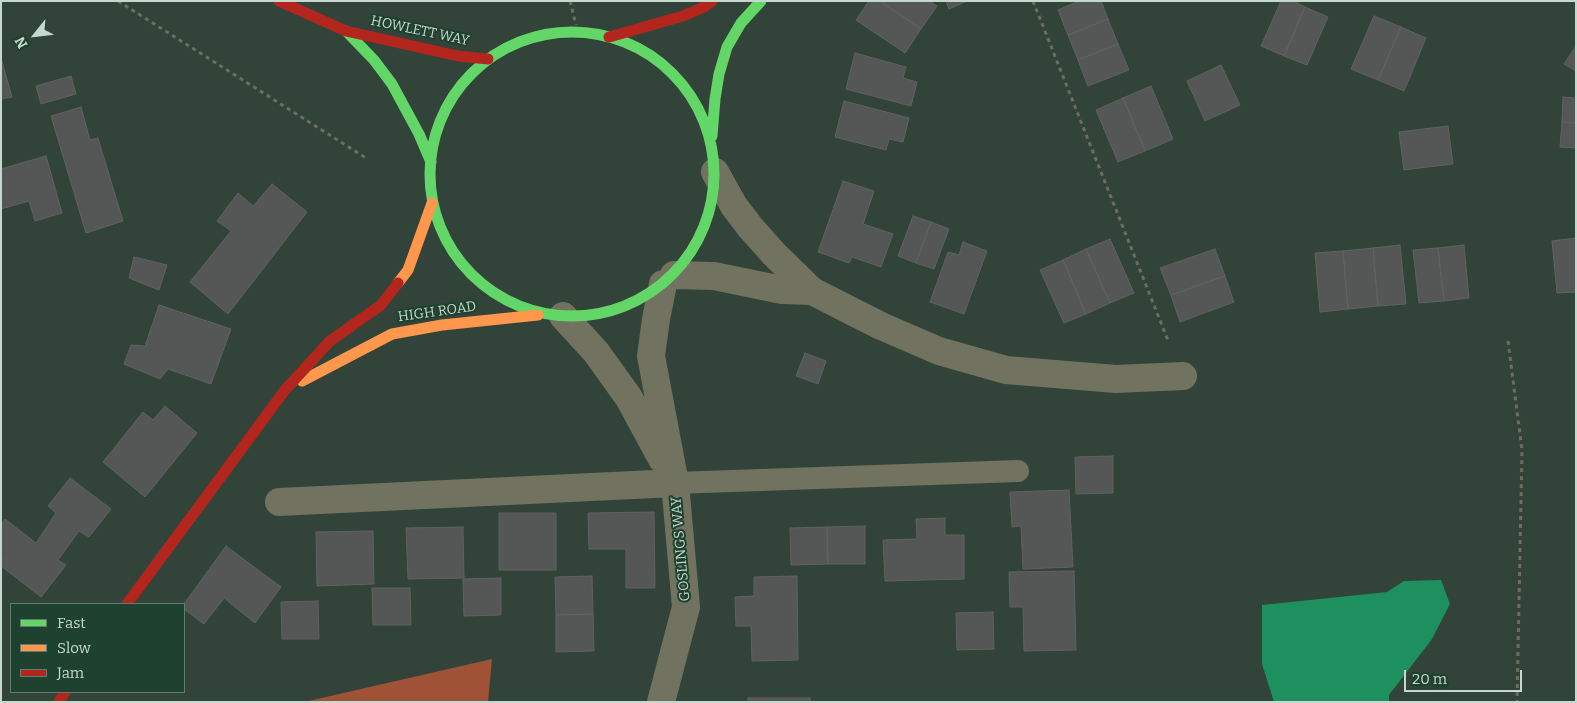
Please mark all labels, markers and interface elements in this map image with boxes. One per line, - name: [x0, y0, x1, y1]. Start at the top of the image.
- north arrow: [10, 10, 60, 60]
- street label: HOWLETT WAY: [369, 12, 471, 50]
- text: N: [11, 34, 31, 51]
- street label: HIGH ROAD: [397, 298, 477, 326]
- street label: GOSLINGS WAY: [668, 496, 694, 602]
- legend: [10, 603, 185, 693]
- text: Fast: [57, 614, 86, 632]
- text: Slow: [57, 639, 91, 657]
- scale bar: [1407, 660, 1524, 692]
- text: Jam: [57, 664, 84, 682]
- text: 20 m: [1412, 670, 1447, 688]

